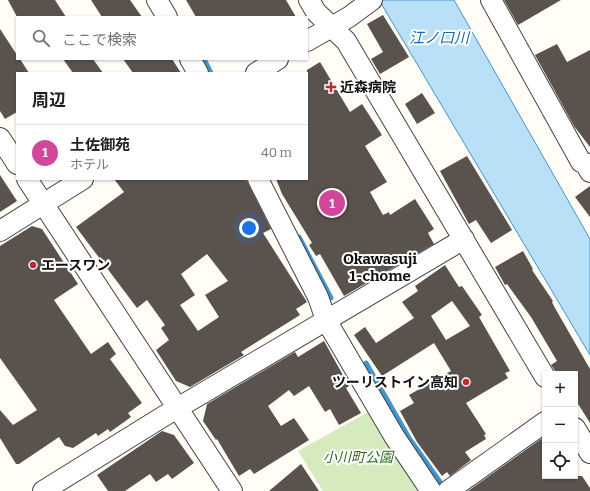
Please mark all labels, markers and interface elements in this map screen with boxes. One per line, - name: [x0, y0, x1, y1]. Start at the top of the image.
- search box: [16, 16, 308, 60]
- icon: search: [30, 27, 52, 49]
- water label: 江ノ口川: [409, 29, 471, 47]
- text: ここで検索: [62, 31, 137, 49]
- place label: 近森病院: [340, 79, 396, 96]
- marker: 近森病院: [325, 81, 337, 93]
- text: 周辺: [32, 90, 66, 111]
- text: 土佐御苑: [70, 136, 130, 154]
- text: 1: [42, 145, 48, 160]
- text: 40 m: [261, 145, 292, 160]
- text: ホテル: [70, 157, 109, 172]
- pin: 1: [319, 188, 345, 218]
- your location: [239, 218, 259, 238]
- district label: Okawasuji 1-chome: [343, 250, 417, 285]
- place label: エースワン: [41, 257, 110, 274]
- marker: エースワン: [28, 260, 38, 270]
- map controls: [542, 371, 578, 479]
- button: +: [542, 371, 578, 407]
- place label: ツーリストイン高知: [332, 374, 458, 391]
- marker: ツーリストイン高知: [461, 377, 471, 387]
- button: −: [542, 407, 578, 443]
- button: locate: [542, 443, 578, 479]
- park label: 小川町公園: [323, 449, 395, 466]

